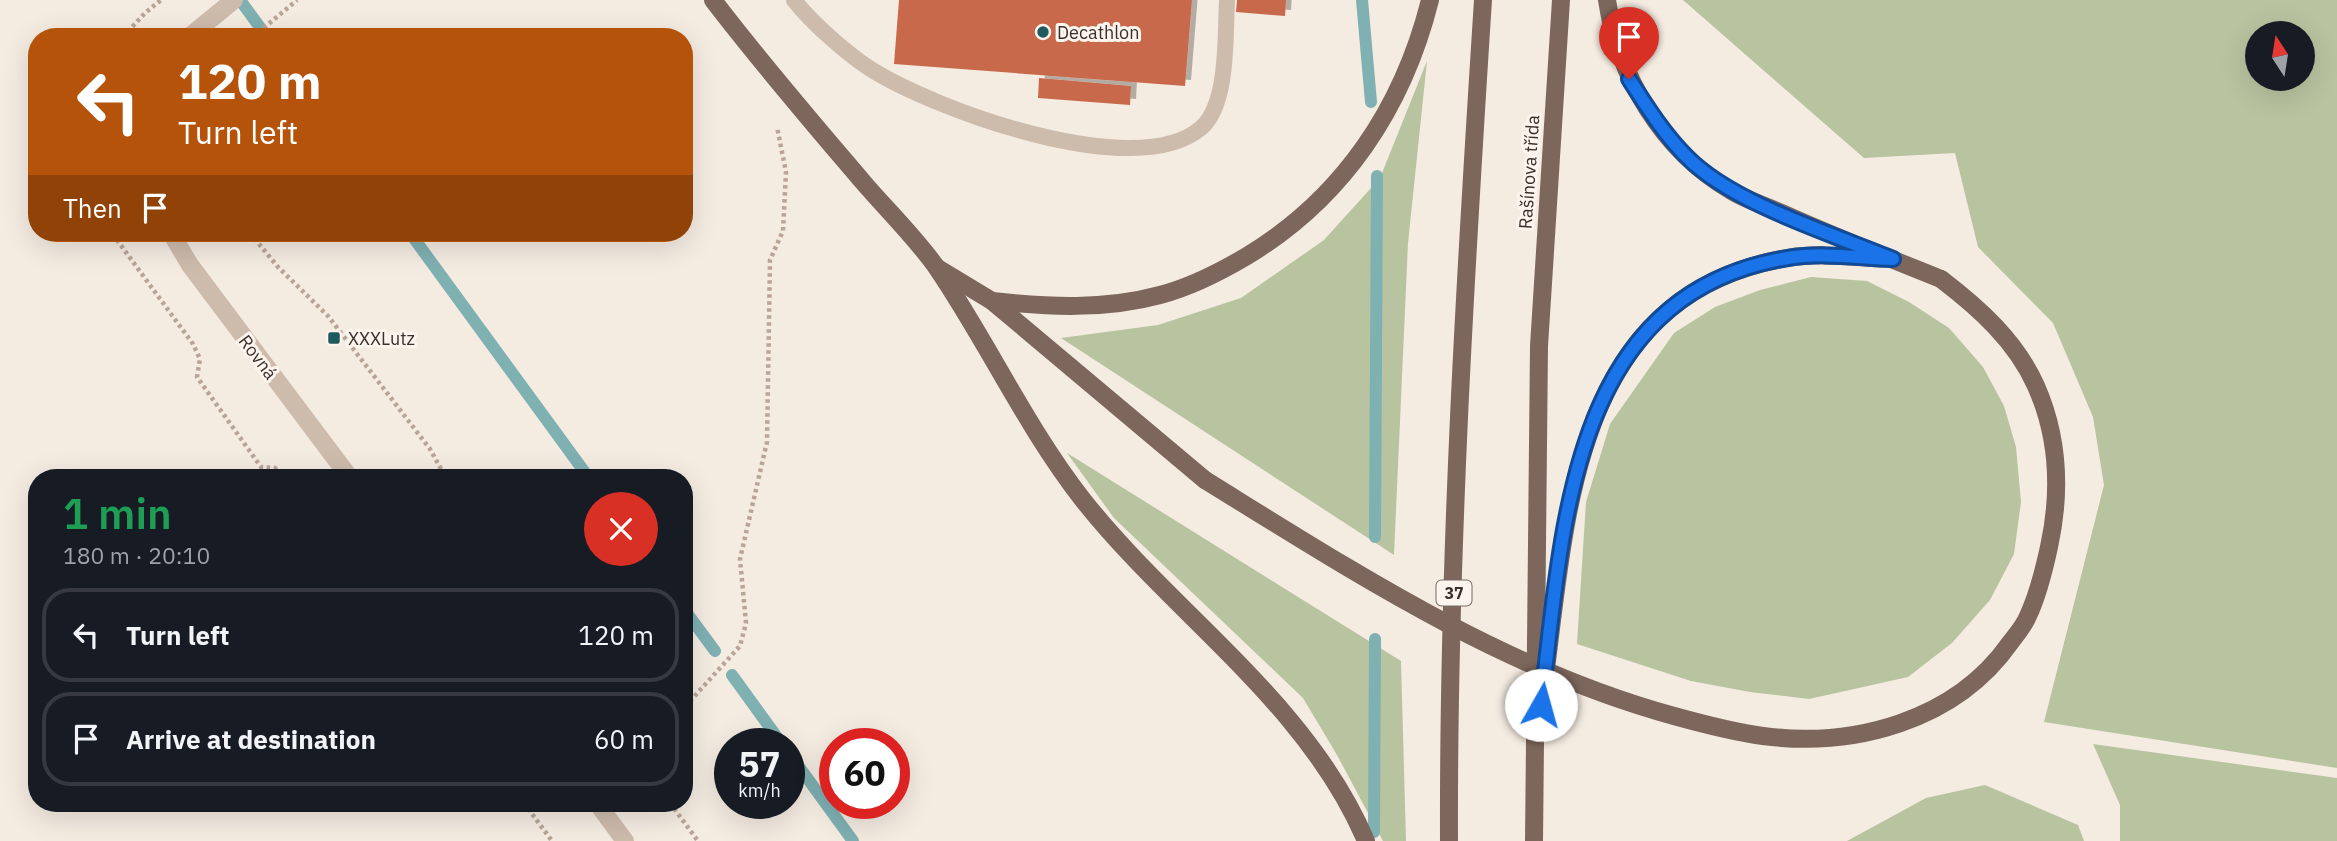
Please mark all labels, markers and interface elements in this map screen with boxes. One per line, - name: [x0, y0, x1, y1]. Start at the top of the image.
- pin: [1599, 7, 1659, 79]
- icon: arrive: [1610, 18, 1648, 56]
- place label: Decathlon: [1057, 21, 1139, 44]
- north arrow: [2245, 21, 2315, 91]
- map controls: [2245, 21, 2315, 91]
- marker: Decathlon: [1035, 24, 1051, 40]
- text: 120 m: [178, 49, 322, 112]
- icon: left: [63, 56, 154, 147]
- text: Turn left: [178, 111, 298, 153]
- street label: Rašínova třída: [1514, 114, 1544, 230]
- icon: arrive: [136, 189, 174, 227]
- text: Then: [63, 191, 122, 225]
- place label: XXXLutz: [348, 327, 415, 350]
- street label: Rovná: [234, 330, 282, 384]
- marker: XXXLutz: [326, 330, 342, 346]
- text: 1 min: [63, 486, 172, 541]
- button: close: [584, 492, 658, 566]
- text: 180 m · 20:10: [63, 540, 210, 570]
- road number: 37: [1436, 580, 1472, 606]
- icon: left: [67, 616, 105, 654]
- text: Turn left: [126, 618, 229, 652]
- text: 120 m: [578, 618, 654, 652]
- position arrow: [1504, 668, 1578, 742]
- icon: arrive: [67, 720, 105, 758]
- text: Arrive at destination: [126, 722, 376, 756]
- text: 60 m: [594, 722, 654, 756]
- speed limit sign: 60: [819, 728, 910, 819]
- text: 57: [738, 741, 781, 787]
- text: km/h: [738, 779, 781, 802]

